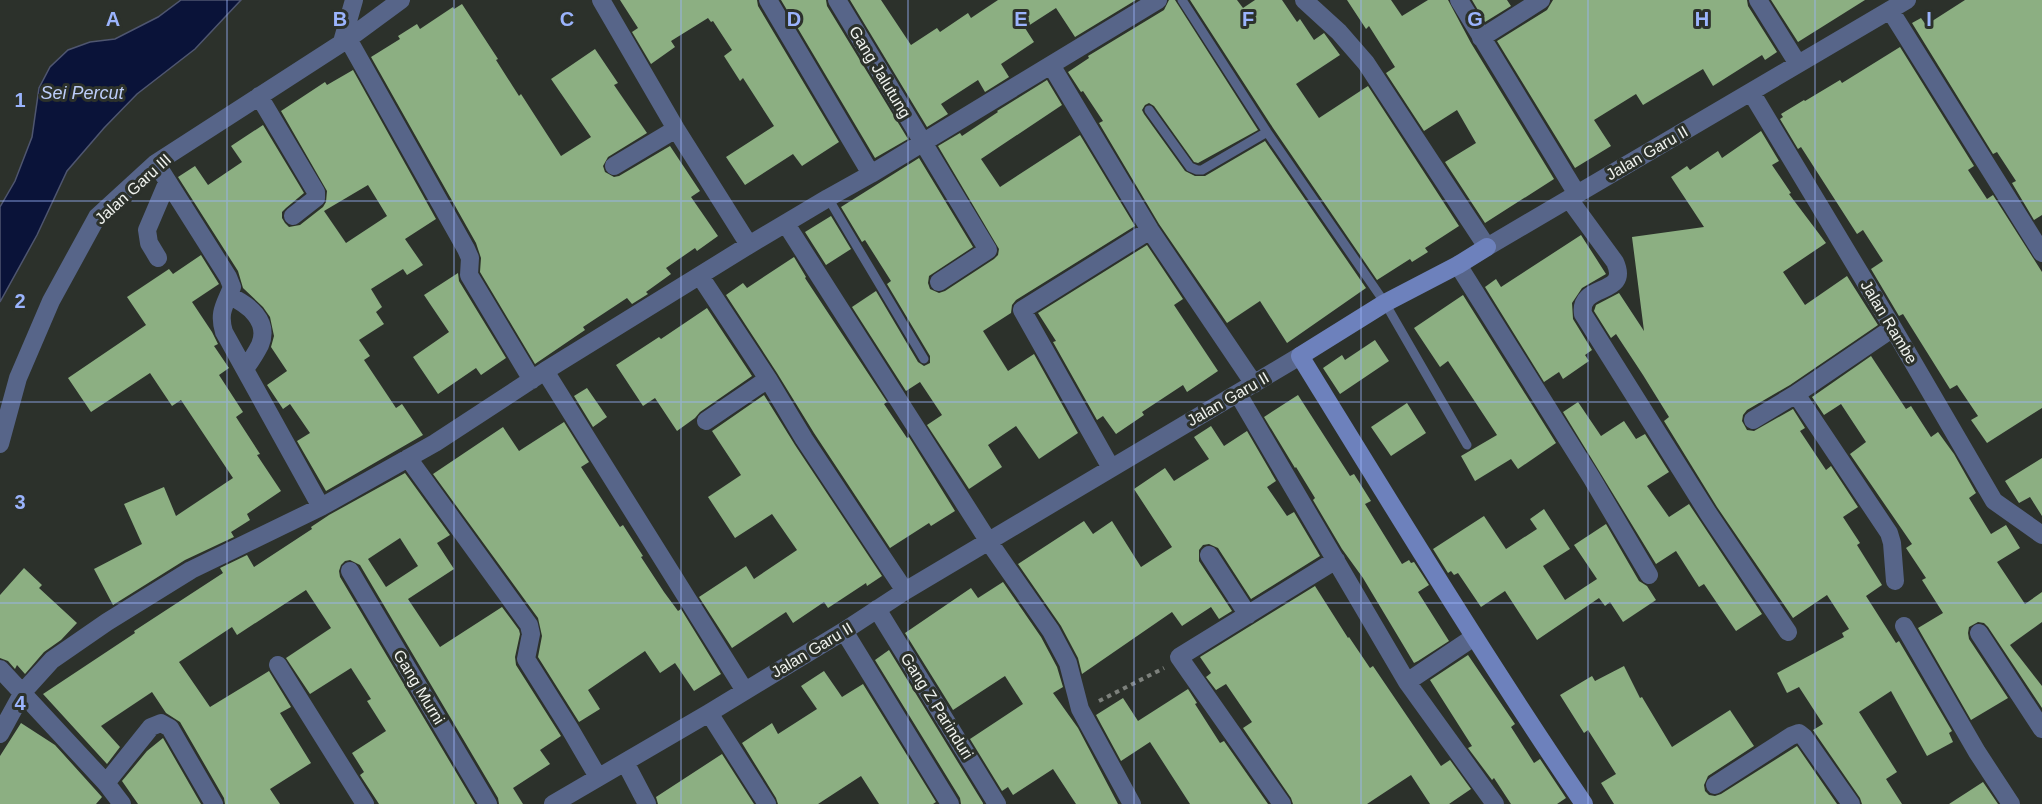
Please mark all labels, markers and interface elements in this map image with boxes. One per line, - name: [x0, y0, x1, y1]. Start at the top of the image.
- text: A: [106, 8, 120, 30]
- text: B: [333, 8, 347, 30]
- text: C: [560, 8, 574, 30]
- text: D: [787, 8, 801, 30]
- text: E: [1014, 8, 1028, 30]
- text: F: [1242, 8, 1254, 30]
- text: G: [1467, 8, 1483, 30]
- text: H: [1695, 8, 1709, 30]
- text: I: [1926, 8, 1932, 30]
- street label: Gang Jalutung: [846, 23, 914, 121]
- water label: Sei Percut: [40, 83, 125, 103]
- text: 1: [14, 89, 26, 111]
- street label: Jalan Garu II: [1603, 123, 1691, 183]
- street label: Jalan Garu III: [92, 151, 174, 227]
- street label: Jalan Rambe: [1857, 277, 1921, 367]
- text: 2: [14, 290, 26, 312]
- street label: Jalan Garu II: [1184, 369, 1272, 429]
- text: 3: [14, 491, 26, 513]
- street label: Jalan Garu II: [768, 619, 856, 681]
- street label: Gang Murni: [390, 647, 448, 727]
- street label: Gang Z Parinduri: [898, 650, 976, 762]
- text: 4: [14, 692, 26, 714]

